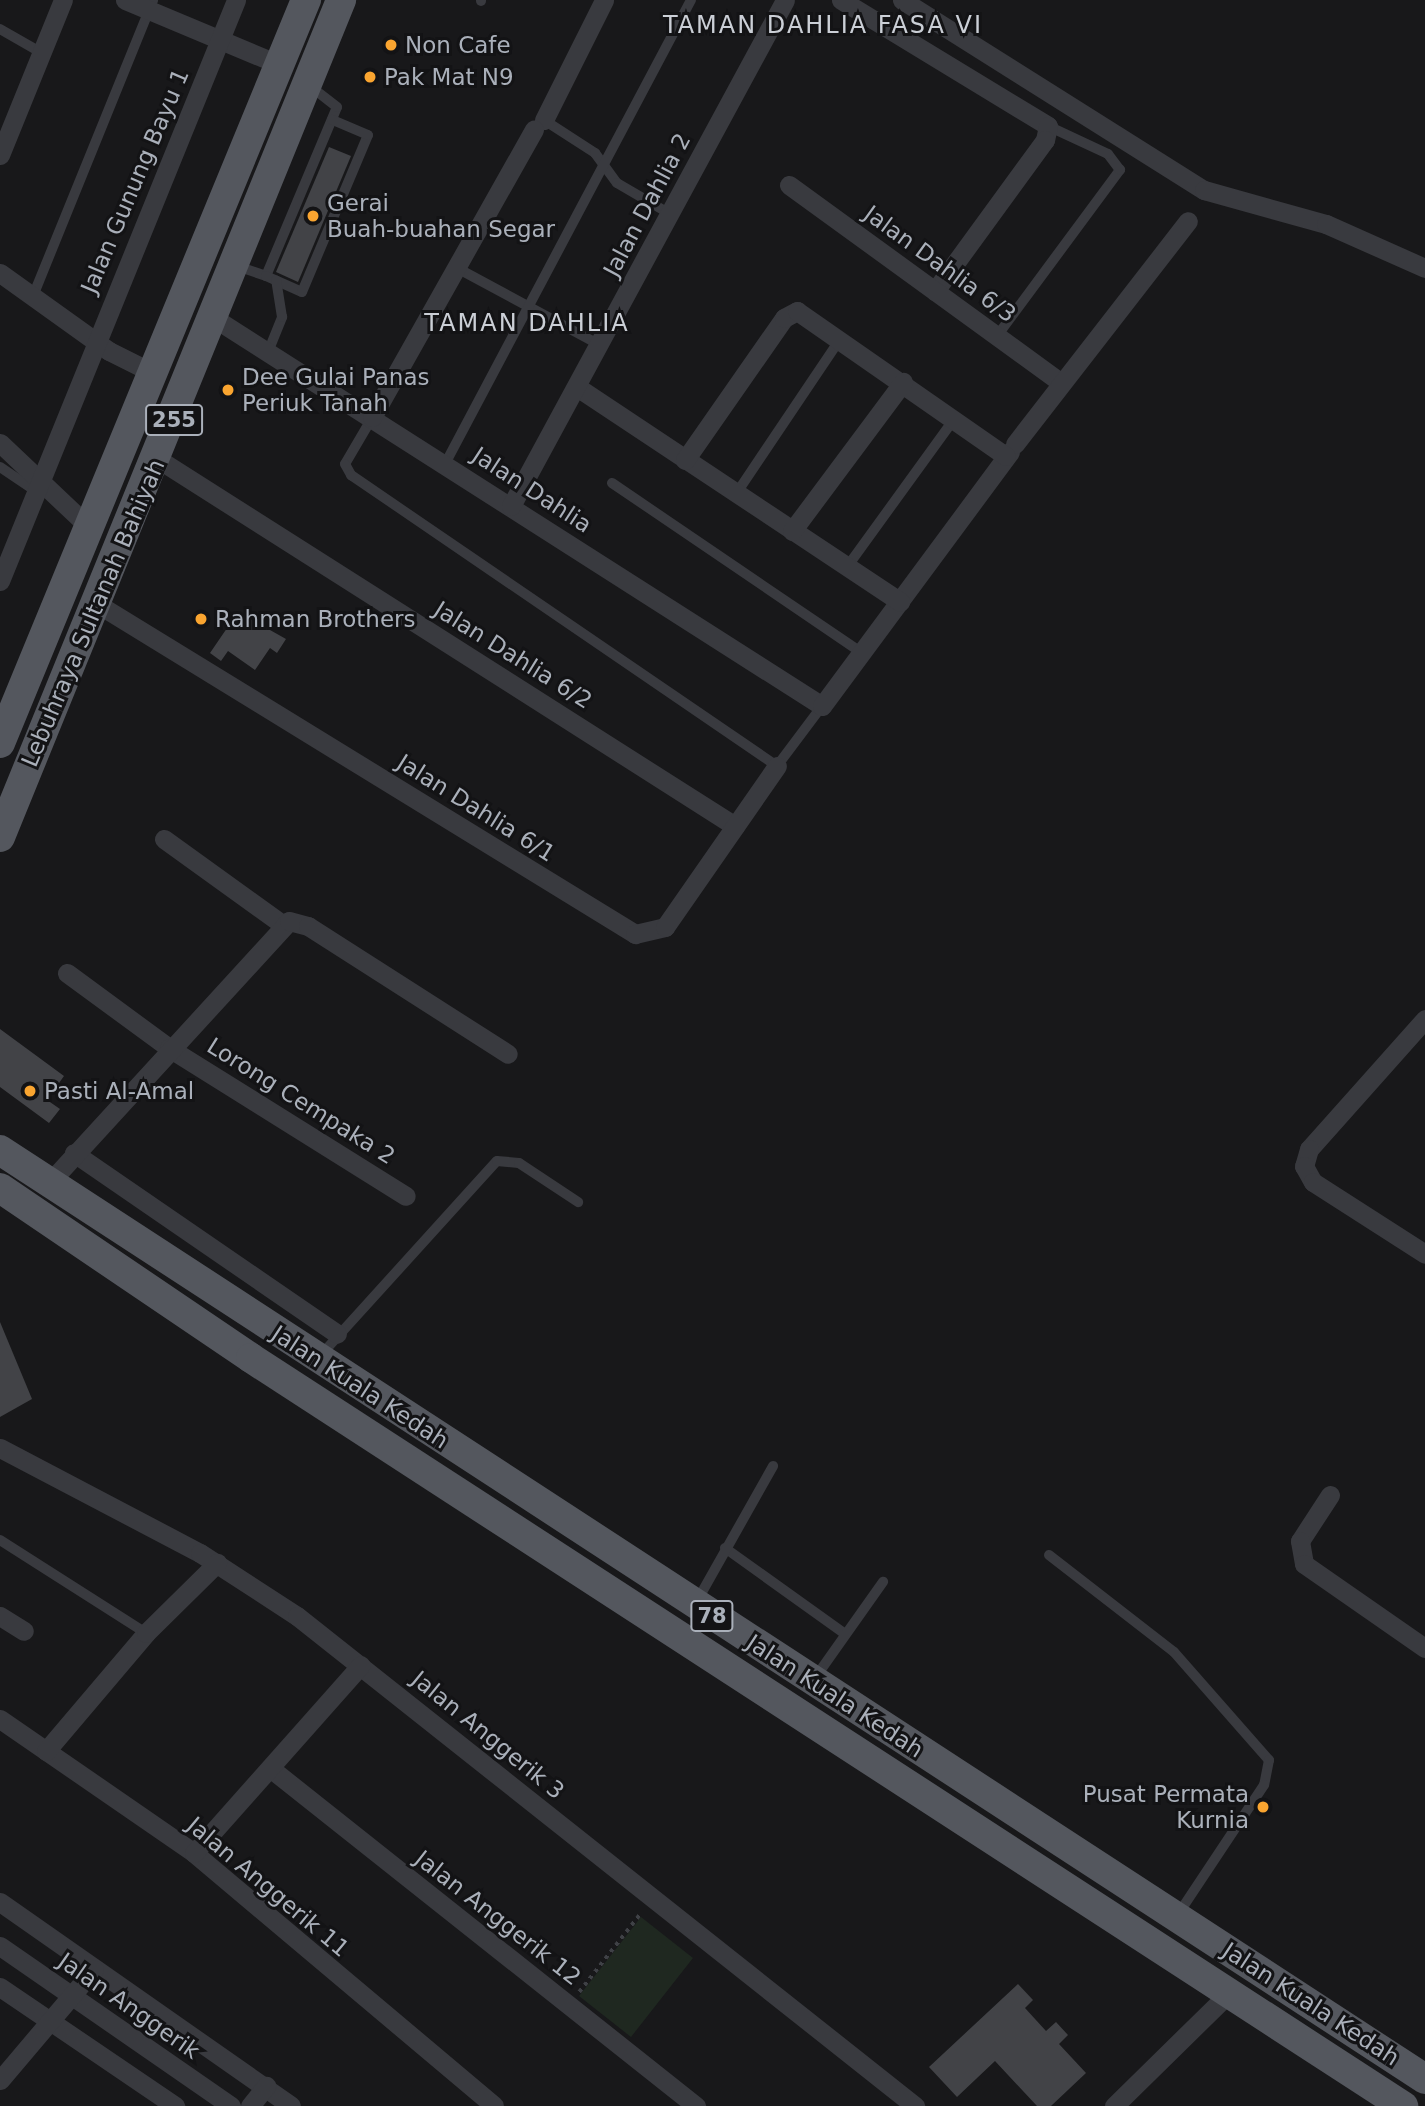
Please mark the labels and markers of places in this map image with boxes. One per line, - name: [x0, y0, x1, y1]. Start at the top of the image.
- place label: Non Cafe: [405, 31, 511, 59]
- marker: Non Cafe: [383, 37, 399, 53]
- place label: Pak Mat N9: [384, 63, 514, 91]
- marker: Pak Mat N9: [362, 69, 378, 85]
- place label: Gerai Buah-buahan Segar: [327, 189, 555, 243]
- marker: Gerai Buah-buahan Segar: [305, 208, 321, 224]
- place label: Dee Gulai Panas Periuk Tanah: [242, 363, 429, 417]
- marker: Dee Gulai Panas Periuk Tanah: [220, 382, 236, 398]
- place label: Rahman Brothers: [215, 605, 416, 633]
- marker: Rahman Brothers: [193, 611, 209, 627]
- place label: Pasti Al-Amal: [44, 1077, 194, 1105]
- marker: Pasti Al-Amal: [22, 1083, 38, 1099]
- place label: Pusat Permata Kurnia: [1083, 1780, 1249, 1834]
- marker: Pusat Permata Kurnia: [1255, 1799, 1271, 1815]

